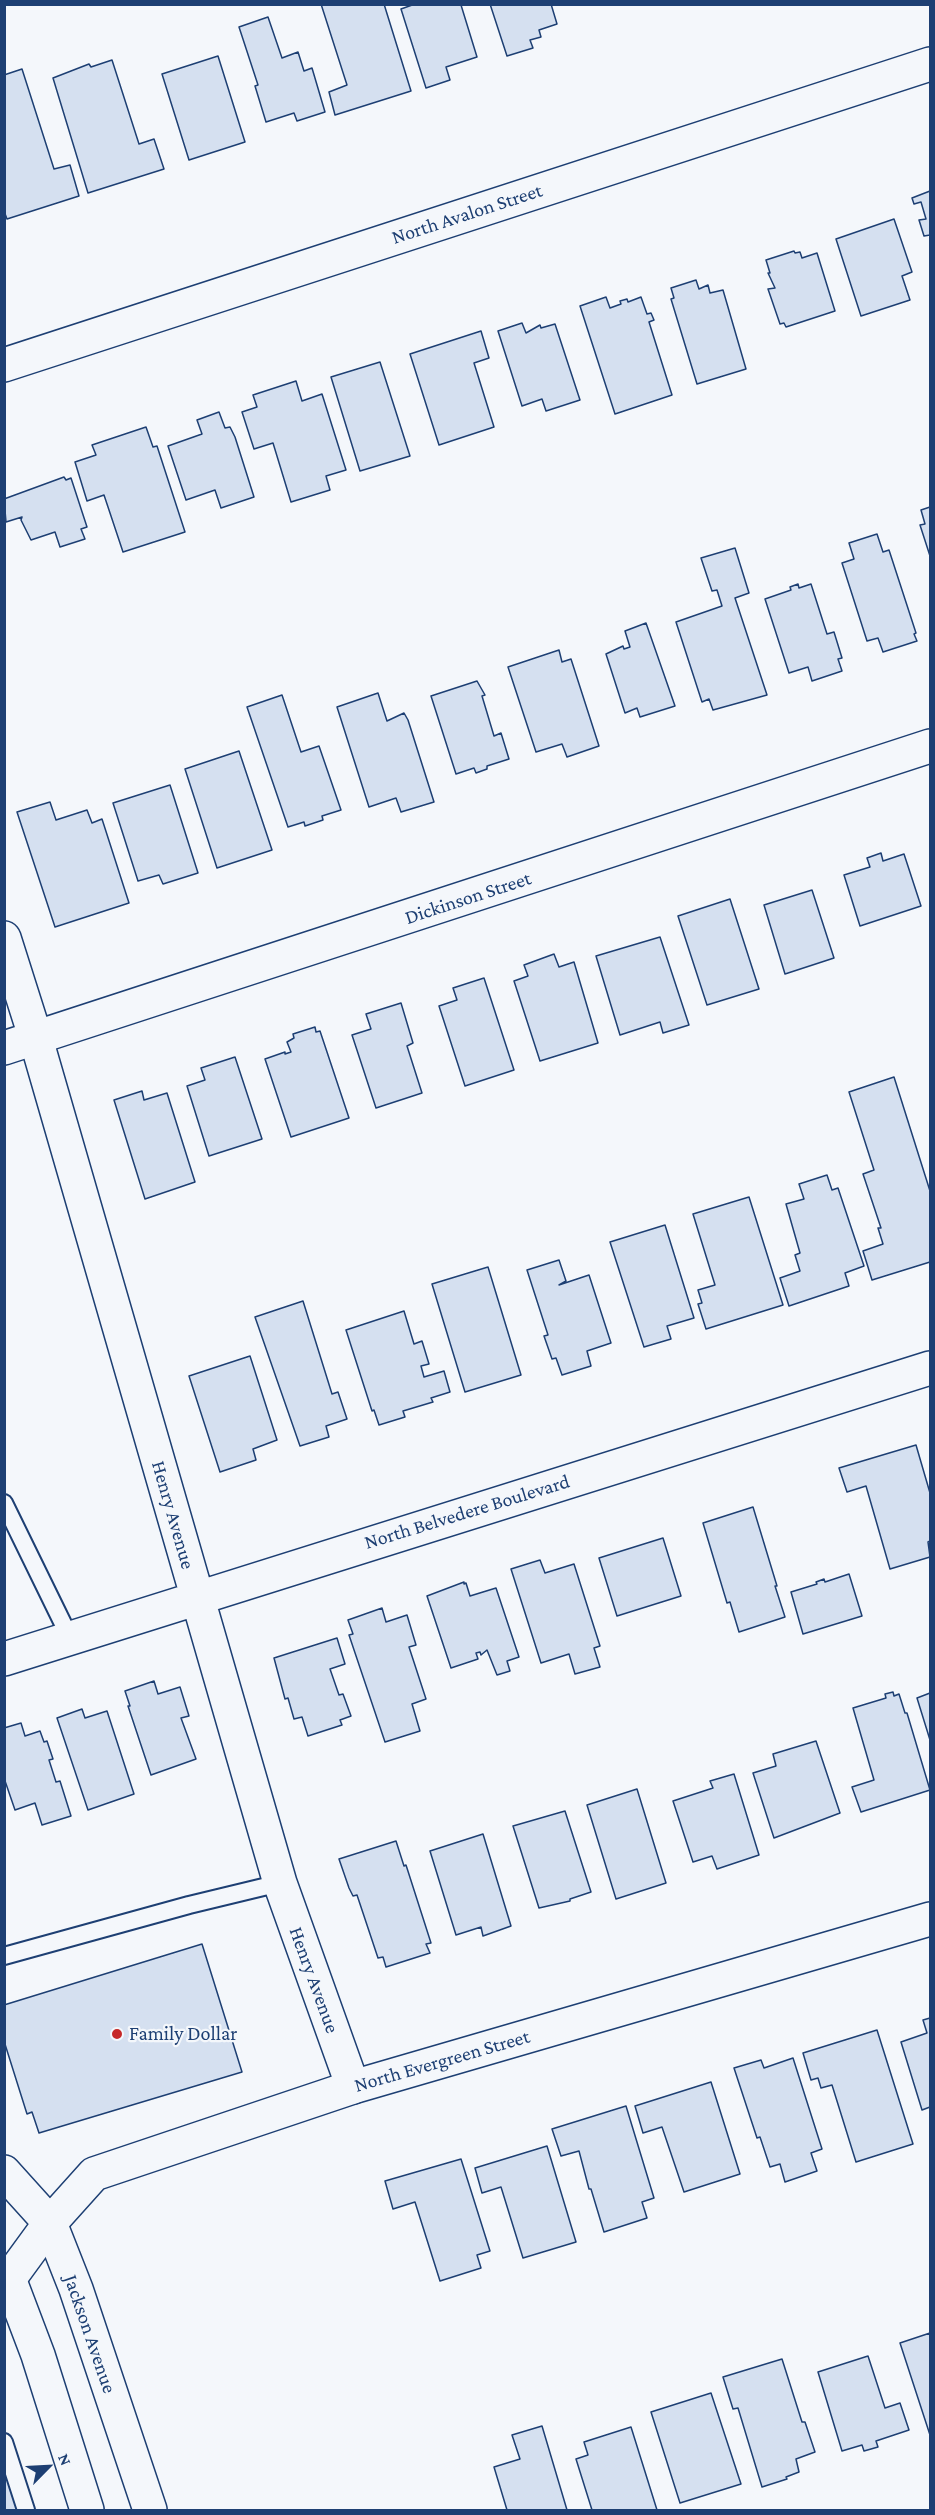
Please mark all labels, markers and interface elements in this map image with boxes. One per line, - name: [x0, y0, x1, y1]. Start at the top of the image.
- street label: North Avalon Street: [389, 178, 545, 250]
- street label: Dickinson Street: [402, 866, 534, 930]
- street label: Henry Avenue: [146, 1458, 200, 1572]
- street label: North Belvedere Boulevard: [361, 1469, 573, 1555]
- street label: Henry Avenue: [284, 1923, 344, 2037]
- place label: Family Dollar: [129, 2022, 237, 2046]
- street label: North Evergreen Street: [351, 2024, 533, 2098]
- marker: Family Dollar: [110, 2027, 124, 2041]
- street label: Jackson Avenue: [58, 2271, 122, 2397]
- north arrow: [18, 2437, 78, 2497]
- text: N: [55, 2451, 75, 2468]

